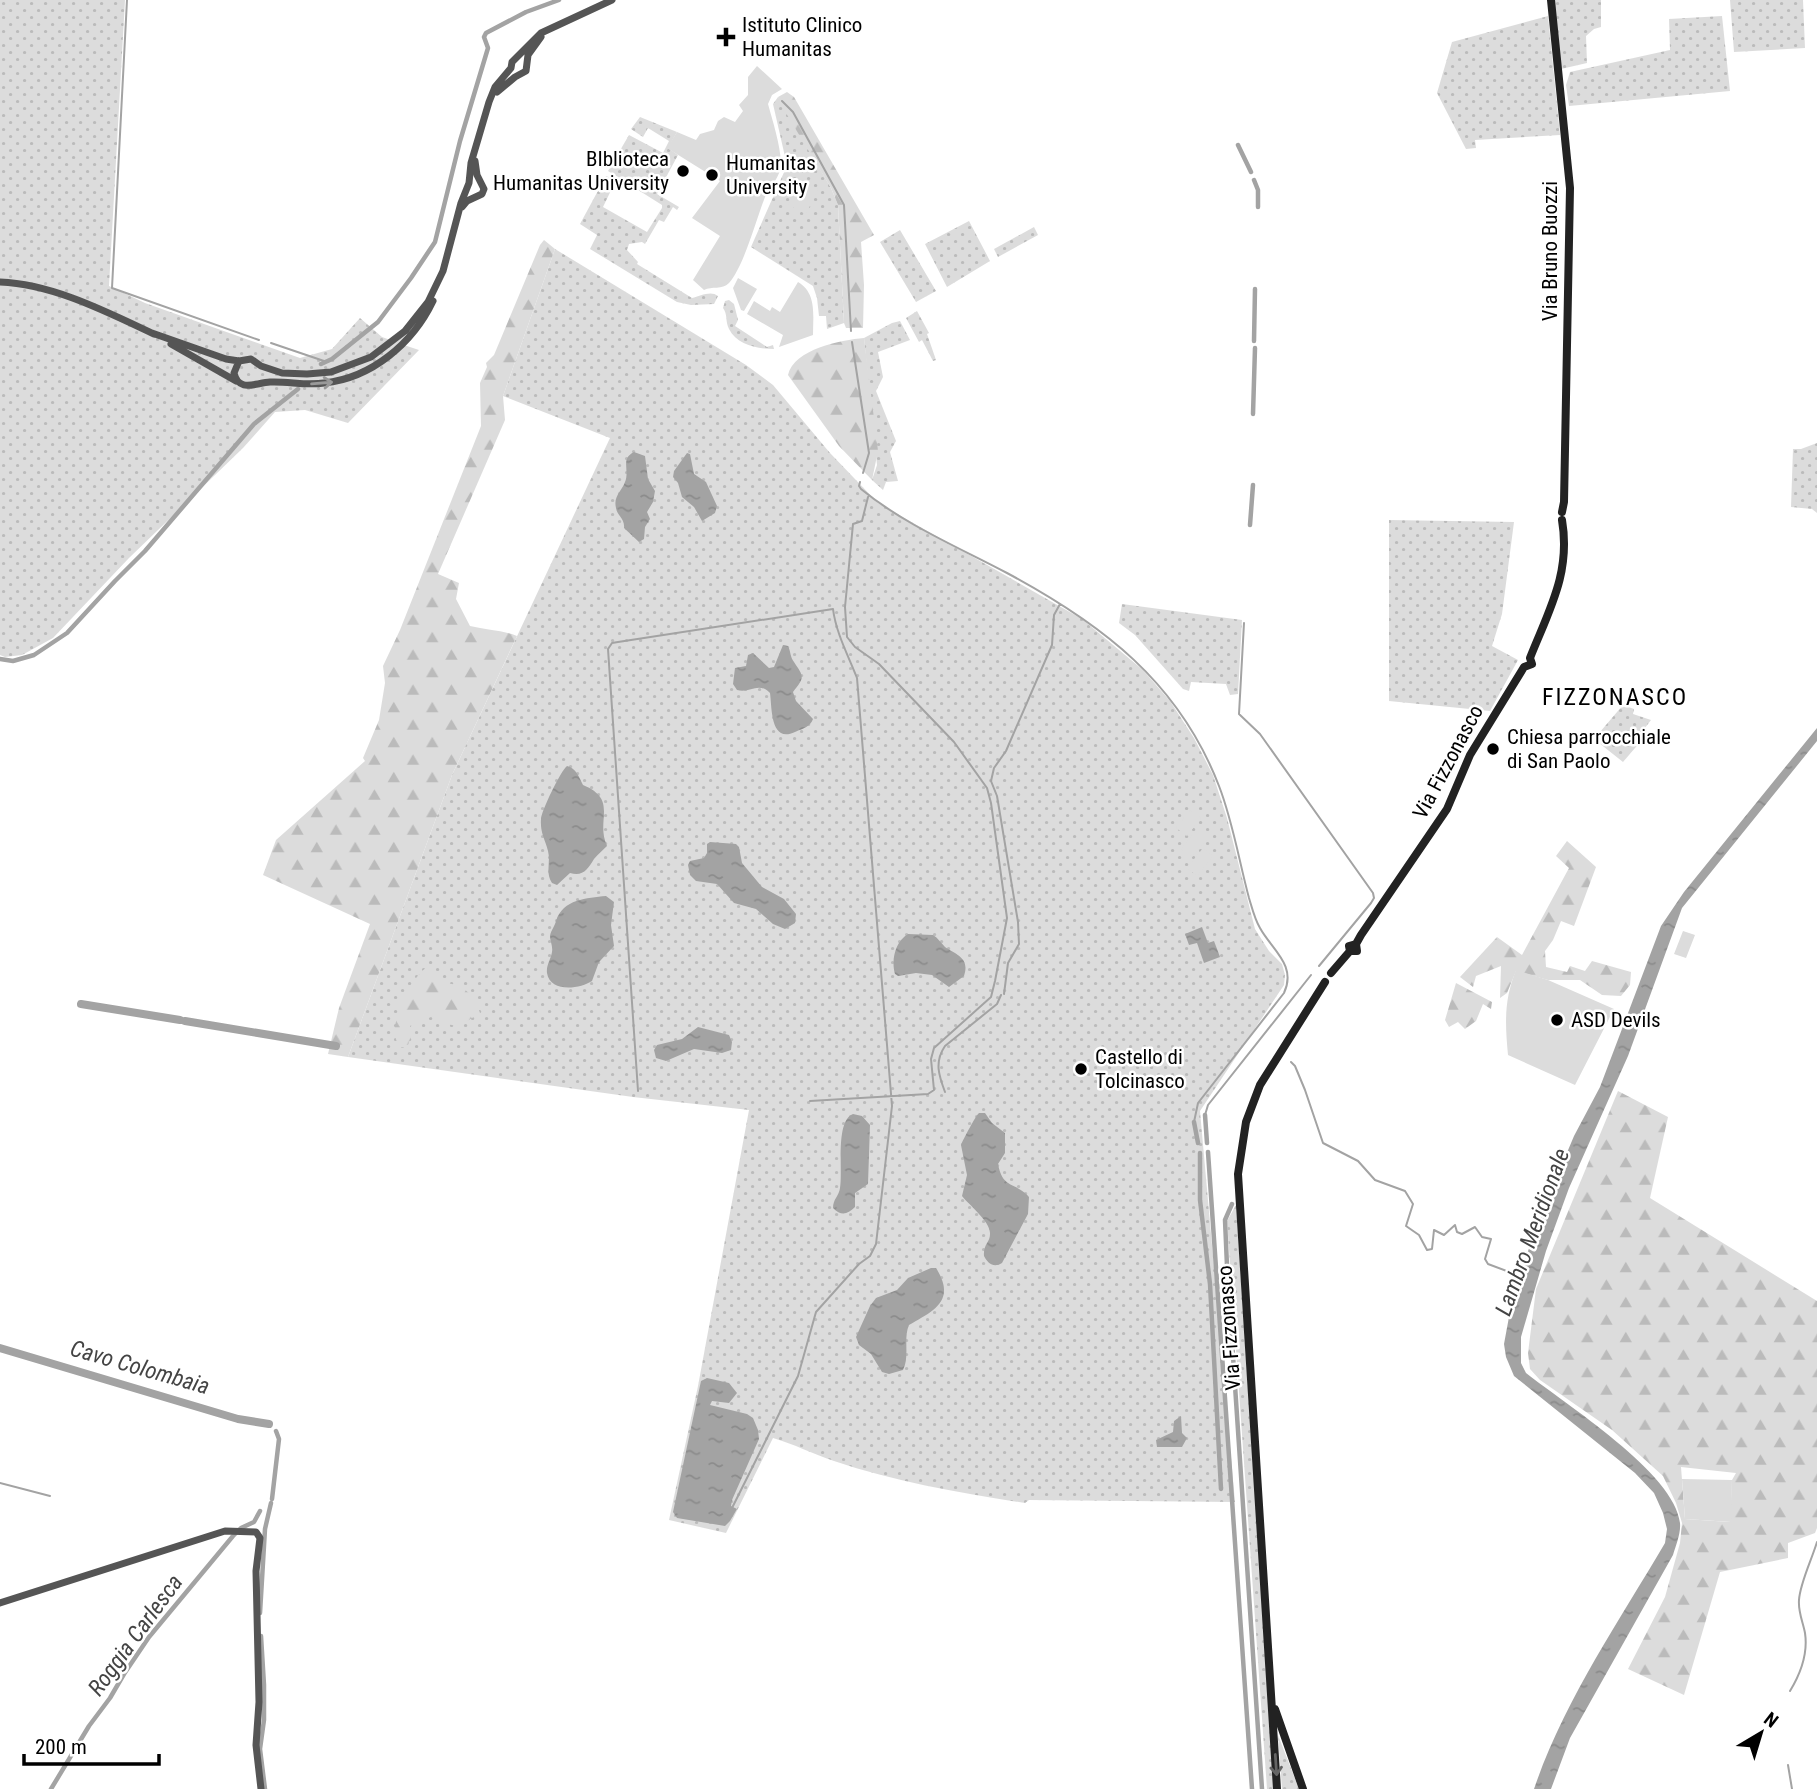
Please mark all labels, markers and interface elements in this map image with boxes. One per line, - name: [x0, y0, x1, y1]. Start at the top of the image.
- place label: Istituto Clinico Humanitas: [742, 13, 862, 61]
- marker: Istituto Clinico Humanitas: [716, 27, 736, 47]
- place label: BIblioteca Humanitas University: [493, 147, 669, 195]
- place label: Humanitas University: [726, 151, 816, 199]
- marker: BIblioteca Humanitas University: [675, 163, 691, 179]
- marker: Humanitas University: [704, 167, 720, 183]
- street label: Via Bruno Buozzi: [1538, 181, 1562, 321]
- one-way arrow: [310, 376, 333, 389]
- district label: FIZZONASCO: [1542, 683, 1688, 711]
- street label: Via Fizzonasco: [1408, 701, 1488, 823]
- place label: Chiesa parrocchiale di San Paolo: [1507, 725, 1671, 773]
- marker: Chiesa parrocchiale di San Paolo: [1485, 741, 1501, 757]
- place label: ASD Devils: [1571, 1008, 1661, 1032]
- marker: ASD Devils: [1549, 1012, 1565, 1028]
- place label: Castello di Tolcinasco: [1095, 1045, 1185, 1093]
- marker: Castello di Tolcinasco: [1073, 1061, 1089, 1077]
- water label: Lambro Meridionale: [1490, 1145, 1575, 1319]
- street label: Via Fizzonasco: [1213, 1265, 1245, 1391]
- water label: Cavo Colombaia: [67, 1335, 213, 1400]
- water label: Roggia Carlesca: [82, 1570, 188, 1701]
- north arrow: [1726, 1698, 1796, 1768]
- text: N: [1759, 1707, 1783, 1733]
- scale bar: [24, 1722, 159, 1766]
- text: 200 m: [35, 1735, 87, 1759]
- one-way arrow: [1269, 1753, 1282, 1776]

